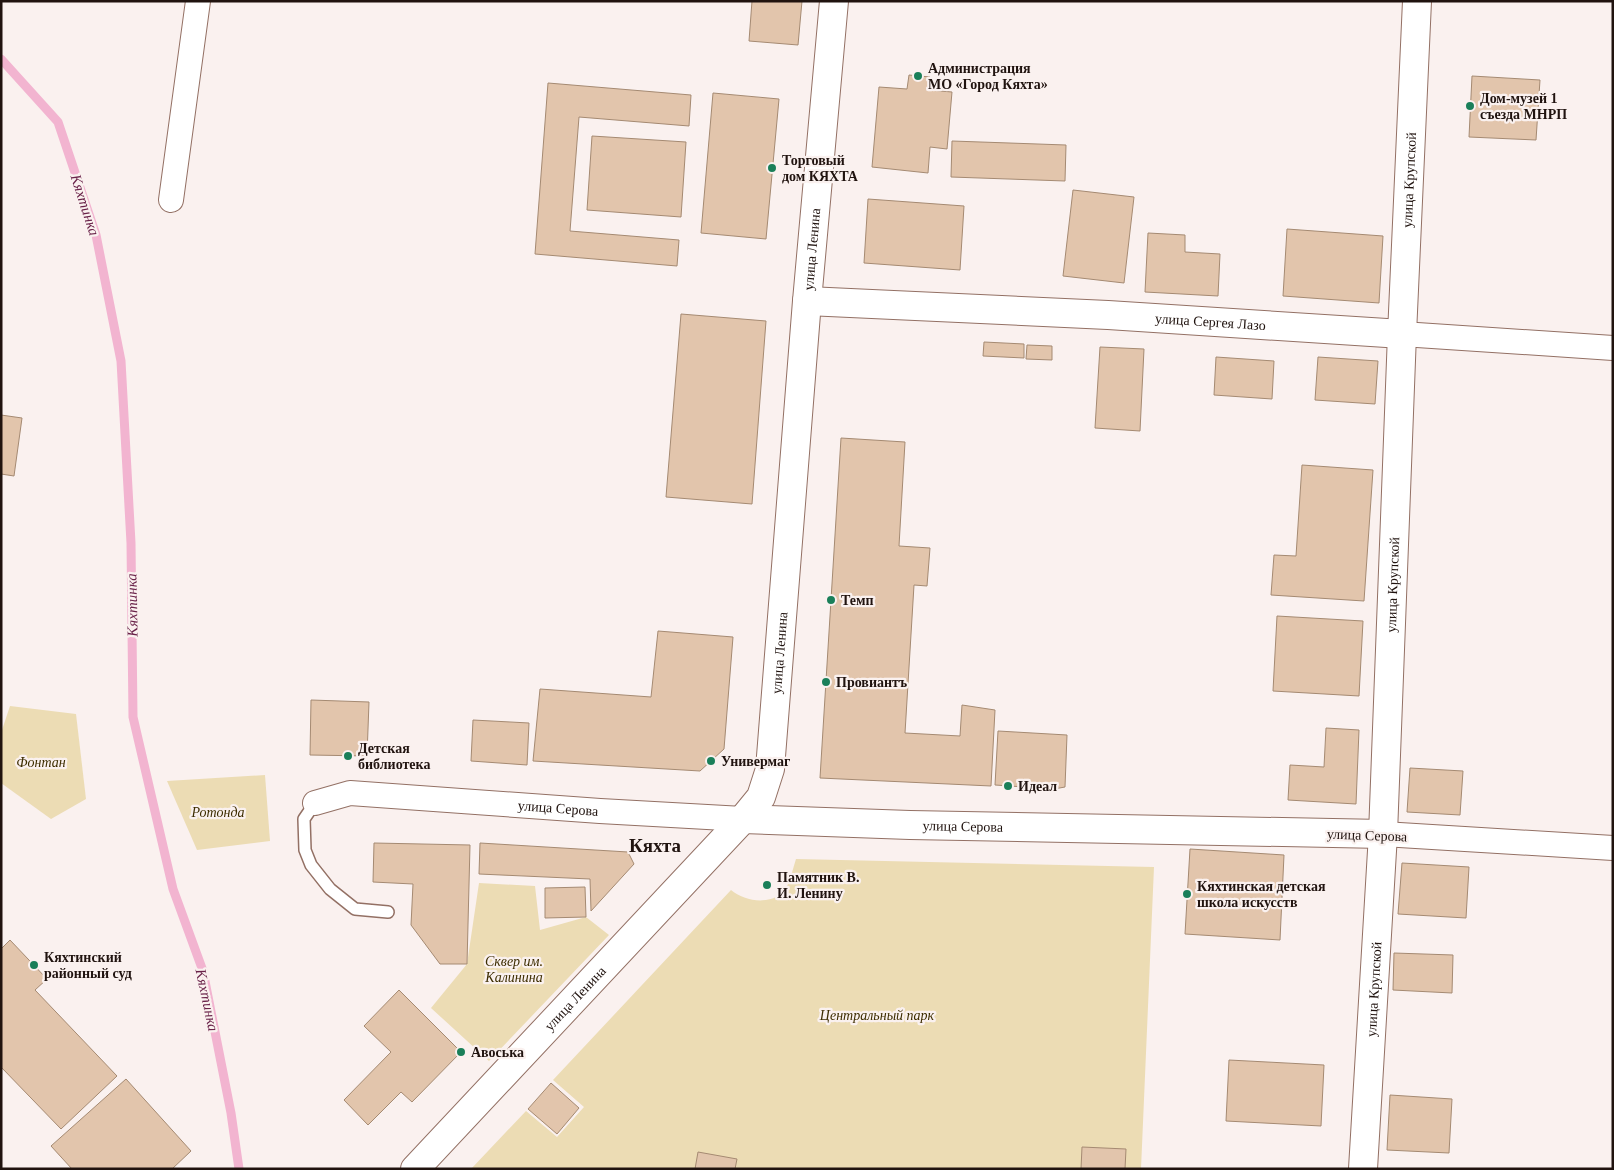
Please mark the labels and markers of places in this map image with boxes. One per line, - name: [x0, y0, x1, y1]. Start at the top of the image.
- place label: Администрация МО «Город Кяхта»: [928, 61, 1048, 92]
- marker: Администрация МО «Город Кяхта»: [912, 70, 924, 82]
- place label: Дом-музей 1 съезда МНРП: [1480, 91, 1567, 122]
- marker: Дом-музей 1 съезда МНРП: [1464, 100, 1476, 112]
- place label: Торговый дом КЯХТА: [782, 153, 859, 184]
- marker: Торговый дом КЯХТА: [766, 162, 778, 174]
- place label: Темп: [841, 593, 874, 608]
- marker: Темп: [825, 594, 837, 606]
- place label: Провиантъ: [836, 675, 907, 690]
- marker: Провиантъ: [820, 676, 832, 688]
- place label: Детская библиотека: [358, 741, 430, 772]
- marker: Детская библиотека: [342, 750, 354, 762]
- place label: Универмаг: [721, 754, 790, 769]
- marker: Универмаг: [705, 755, 717, 767]
- place label: Идеал: [1018, 779, 1057, 794]
- marker: Идеал: [1002, 780, 1014, 792]
- place label: Памятник В. И. Ленину: [777, 870, 859, 901]
- marker: Памятник В. И. Ленину: [761, 879, 773, 891]
- place label: Кяхтинская детская школа искусств: [1197, 879, 1326, 910]
- marker: Кяхтинская детская школа искусств: [1181, 888, 1193, 900]
- place label: Кяхтинский районный суд: [44, 950, 132, 981]
- marker: Кяхтинский районный суд: [28, 959, 40, 971]
- place label: Авоська: [471, 1045, 524, 1060]
- marker: Авоська: [455, 1046, 467, 1058]

